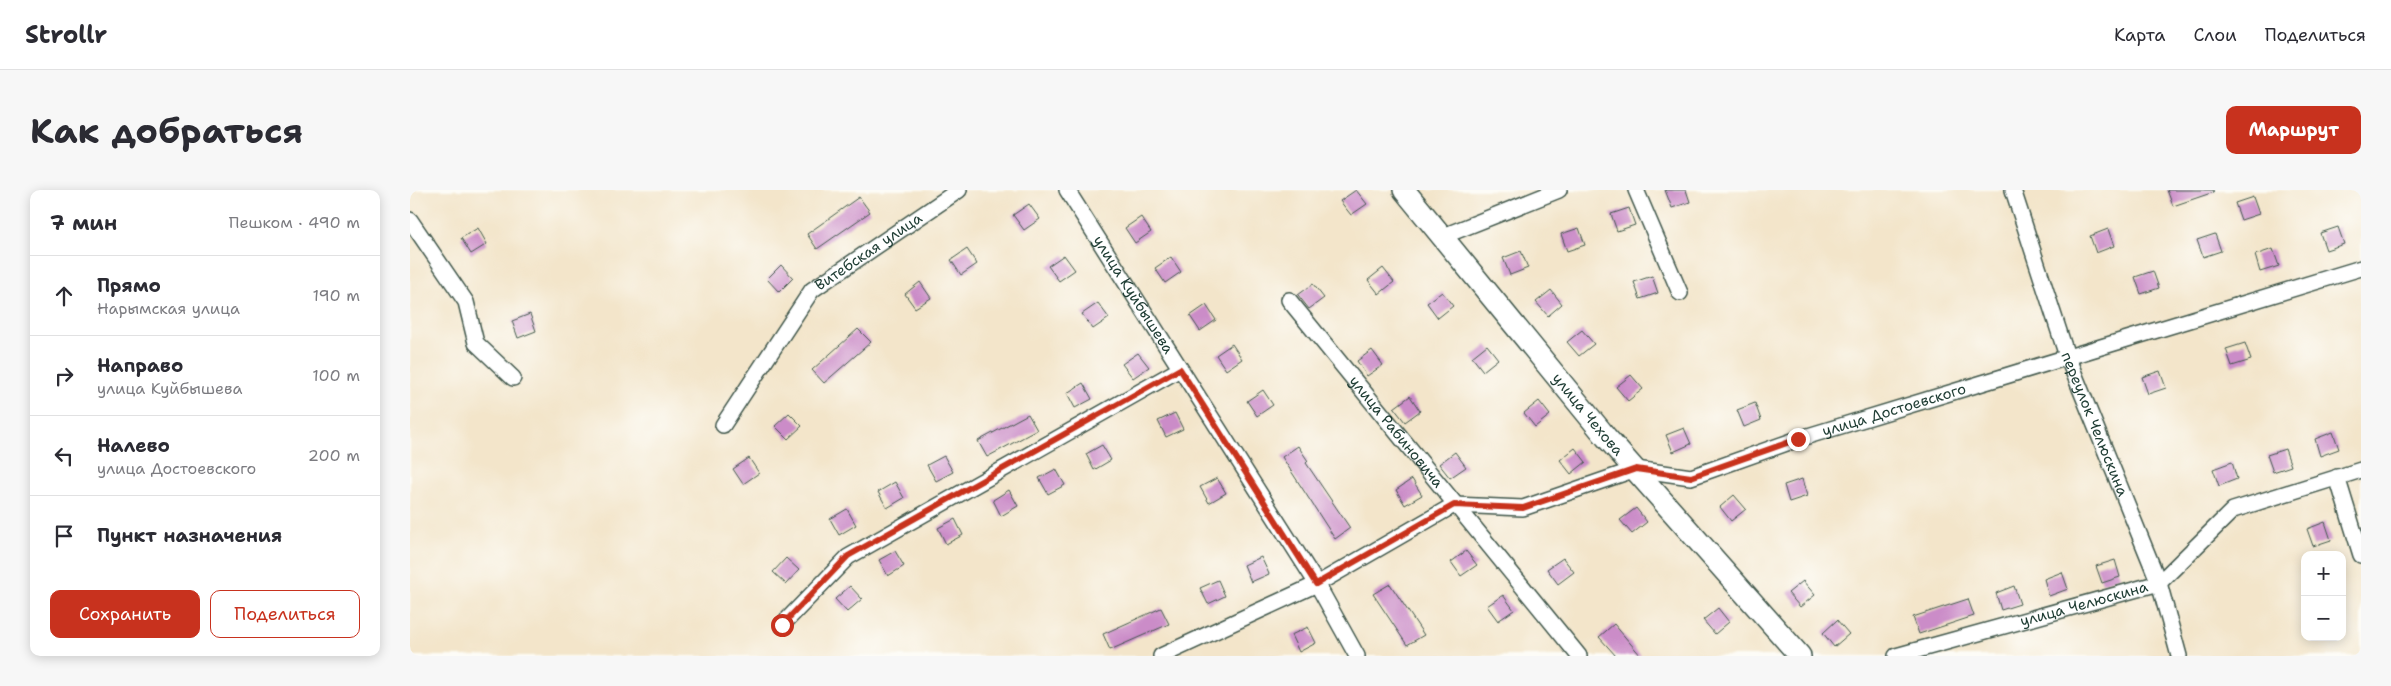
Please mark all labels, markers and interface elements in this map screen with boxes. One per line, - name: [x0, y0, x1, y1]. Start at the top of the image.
- text: Strollr: [25, 19, 107, 51]
- text: Карта: [2114, 23, 2165, 47]
- text: Слои: [2193, 23, 2237, 47]
- text: Поделиться: [2265, 23, 2366, 47]
- button: Маршрут: [2226, 106, 2361, 154]
- text: Как добраться: [30, 107, 303, 154]
- street label: Витебская улица: [811, 208, 927, 295]
- text: 7 мин: [50, 209, 117, 237]
- text: Пешком · 490 m: [229, 212, 360, 233]
- street label: улица Куйбышева: [1088, 232, 1179, 358]
- text: Прямо: [97, 273, 161, 298]
- icon: ahead: [50, 282, 78, 310]
- text: 190 m: [313, 285, 360, 306]
- text: Нарымская улица: [97, 298, 240, 319]
- street label: переулок Челюскина: [2056, 349, 2133, 500]
- text: Направо: [97, 353, 183, 378]
- icon: right: [50, 362, 78, 390]
- text: 100 m: [312, 365, 360, 386]
- street label: улица Чехова: [1548, 369, 1628, 461]
- street label: улица Рабиновича: [1345, 372, 1448, 493]
- text: улица Куйбышева: [97, 378, 242, 399]
- street label: улица Достоевского: [1820, 379, 1968, 441]
- route end: [1787, 428, 1810, 451]
- text: Налево: [97, 433, 170, 458]
- icon: left: [50, 442, 78, 470]
- text: 200 m: [308, 445, 360, 466]
- text: улица Достоевского: [97, 458, 256, 479]
- icon: arrive: [50, 522, 78, 550]
- text: Пункт назначения: [97, 523, 282, 548]
- map controls: [2301, 551, 2346, 641]
- button: +: [2301, 551, 2346, 596]
- street label: улица Челюскина: [2018, 576, 2151, 631]
- button: Сохранить: [50, 590, 200, 638]
- button: Поделиться: [210, 590, 360, 638]
- button: −: [2301, 596, 2346, 641]
- route start: [771, 614, 794, 637]

